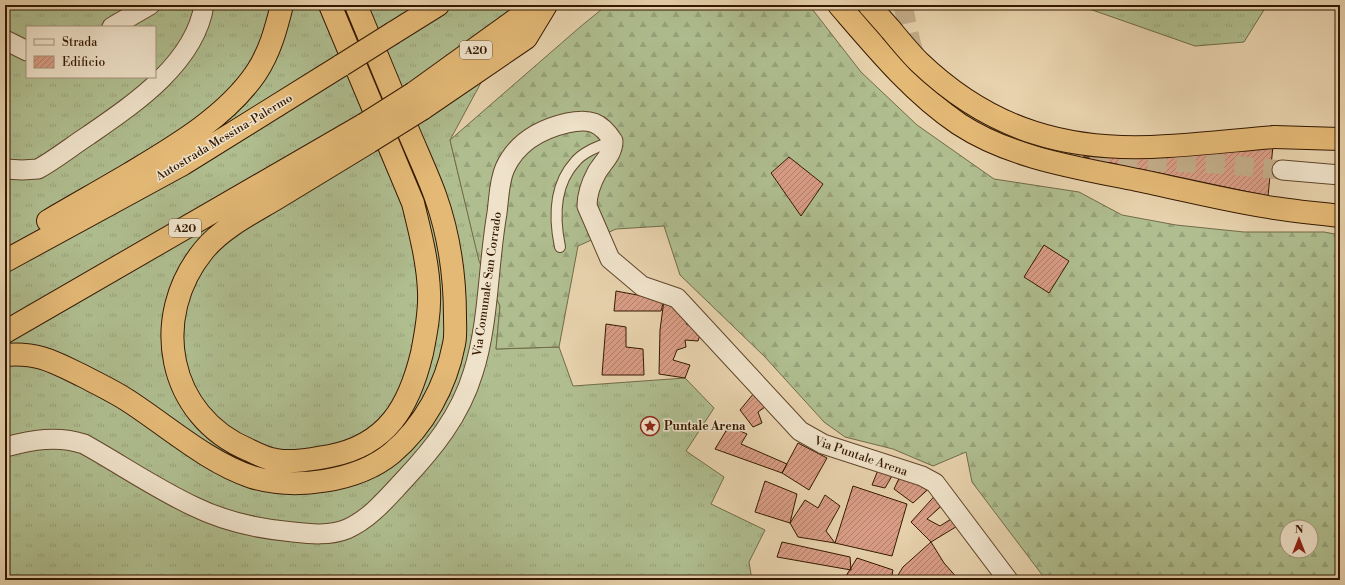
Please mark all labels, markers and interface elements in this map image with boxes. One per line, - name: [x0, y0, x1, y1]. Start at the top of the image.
- legend: [26, 26, 156, 78]
- text: Strada: [62, 35, 98, 50]
- road number: A20: [460, 41, 492, 59]
- text: Edificio: [62, 55, 105, 70]
- street label: Autostrada Messina-Palermo: [152, 90, 296, 185]
- street label: Via Comunale San Corrado: [470, 211, 505, 358]
- road number: A20: [169, 219, 201, 237]
- place icon: Puntale Arena: [639, 415, 661, 437]
- place label: Puntale Arena: [664, 419, 746, 434]
- street label: Via Puntale Arena: [811, 433, 910, 480]
- north arrow: [1279, 519, 1319, 559]
- text: N: [1295, 523, 1304, 537]

